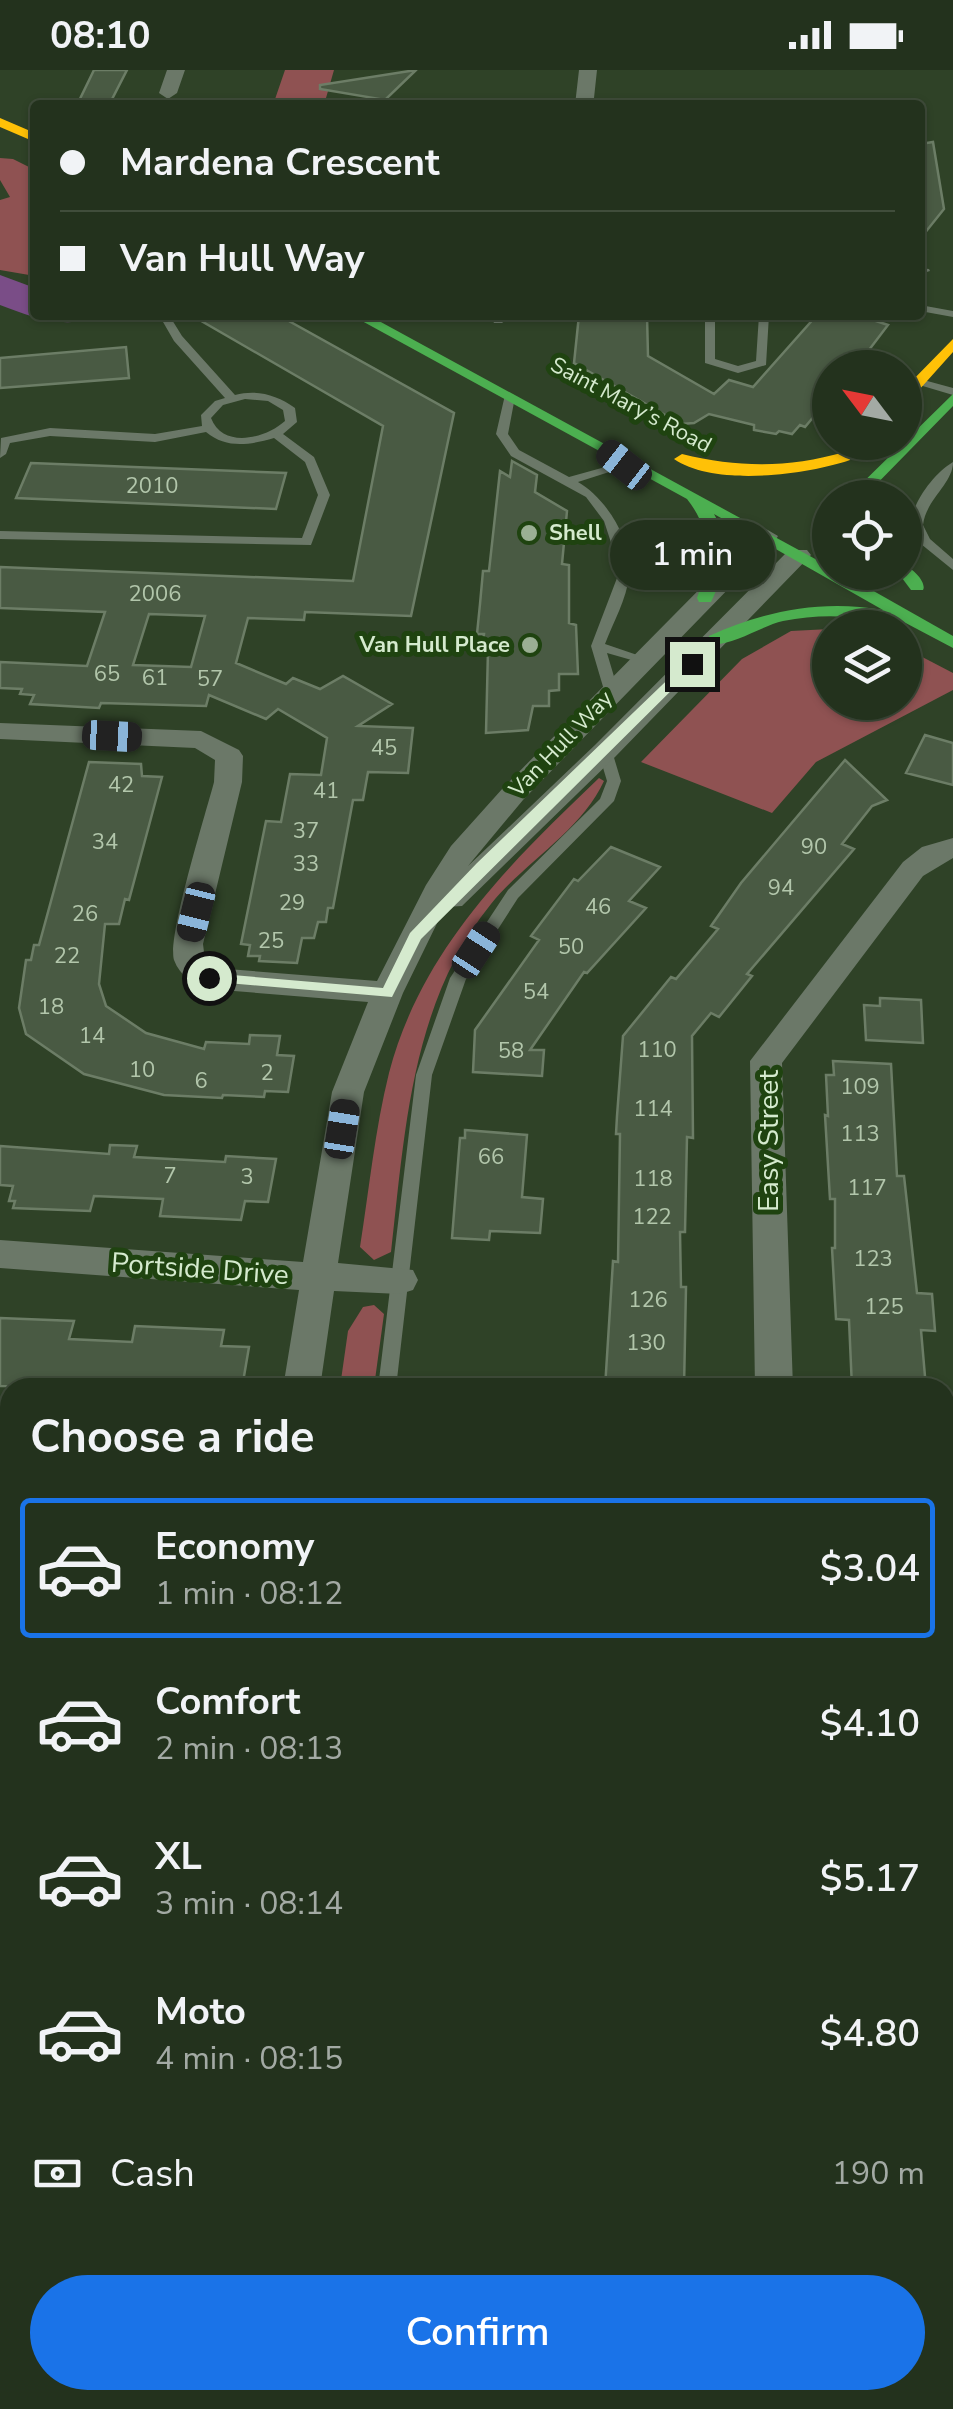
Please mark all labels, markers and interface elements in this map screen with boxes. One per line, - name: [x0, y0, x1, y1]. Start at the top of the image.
- text: 08:10: [50, 10, 151, 61]
- text: Mardena Crescent: [120, 137, 440, 188]
- text: Van Hull Way: [120, 233, 365, 284]
- street label: Saint Mary’s Road: [545, 350, 717, 460]
- north arrow: [812, 350, 922, 460]
- map controls: [812, 350, 922, 720]
- car: [591, 435, 657, 495]
- house number: 2010: [126, 471, 178, 501]
- button: locate: [812, 480, 922, 590]
- place label: Shell: [549, 518, 602, 548]
- callout: 1 min: [610, 519, 774, 589]
- marker: Shell: [518, 522, 540, 544]
- text: 1 min: [652, 533, 733, 576]
- house number: 2006: [129, 579, 181, 609]
- button: layers: [812, 610, 922, 720]
- place label: Van Hull Place: [359, 630, 510, 660]
- marker: Van Hull Place: [519, 634, 541, 656]
- route end: [670, 642, 715, 687]
- house number: 65: [94, 659, 120, 689]
- house number: 61: [142, 663, 168, 693]
- house number: 57: [197, 664, 223, 694]
- street label: Van Hull Way: [502, 684, 620, 805]
- car: [81, 719, 143, 753]
- house number: 45: [371, 733, 397, 763]
- house number: 42: [108, 770, 134, 800]
- house number: 41: [313, 776, 339, 806]
- house number: 37: [293, 816, 319, 846]
- house number: 34: [92, 827, 118, 857]
- house number: 90: [801, 832, 827, 862]
- house number: 33: [293, 849, 319, 879]
- house number: 94: [768, 873, 794, 903]
- car: [174, 879, 218, 945]
- house number: 29: [279, 888, 305, 918]
- house number: 46: [585, 892, 611, 922]
- house number: 26: [72, 899, 98, 929]
- car: [447, 917, 505, 983]
- house number: 25: [258, 926, 284, 956]
- house number: 50: [558, 932, 584, 962]
- house number: 22: [54, 941, 80, 971]
- route start: [187, 956, 232, 1001]
- house number: 54: [523, 977, 549, 1007]
- house number: 18: [38, 992, 64, 1022]
- house number: 14: [79, 1021, 105, 1051]
- house number: 110: [637, 1035, 677, 1065]
- house number: 58: [498, 1036, 524, 1066]
- house number: 10: [129, 1055, 155, 1085]
- house number: 2: [260, 1058, 274, 1088]
- house number: 6: [194, 1066, 208, 1096]
- street label: Easy Street: [750, 1070, 788, 1212]
- house number: 109: [840, 1072, 880, 1102]
- house number: 114: [633, 1094, 673, 1124]
- car: [322, 1097, 362, 1161]
- house number: 113: [840, 1119, 880, 1149]
- house number: 66: [478, 1142, 504, 1172]
- house number: 7: [163, 1161, 177, 1191]
- house number: 3: [240, 1162, 254, 1192]
- house number: 118: [633, 1164, 673, 1194]
- house number: 117: [847, 1173, 887, 1203]
- house number: 122: [632, 1202, 672, 1232]
- street label: Portside Drive: [110, 1244, 290, 1294]
- house number: 123: [853, 1244, 893, 1274]
- house number: 126: [628, 1285, 668, 1315]
- house number: 125: [864, 1292, 904, 1322]
- house number: 130: [626, 1328, 666, 1358]
- text: Choose a ride: [30, 1407, 315, 1468]
- text: Economy: [155, 1521, 314, 1572]
- icon: car: [35, 1523, 125, 1613]
- text: $3.04: [820, 1543, 920, 1594]
- text: 1 min · 08:12: [155, 1572, 343, 1615]
- text: Comfort: [155, 1676, 300, 1727]
- icon: car: [35, 1678, 125, 1768]
- text: $4.10: [820, 1698, 920, 1749]
- text: 2 min · 08:13: [155, 1727, 343, 1770]
- text: XL: [155, 1831, 202, 1882]
- icon: car: [35, 1833, 125, 1923]
- text: $5.17: [820, 1853, 920, 1904]
- text: 3 min · 08:14: [155, 1882, 343, 1925]
- text: Moto: [155, 1986, 246, 2037]
- icon: car: [35, 1988, 125, 2078]
- text: $4.80: [820, 2008, 920, 2059]
- text: 4 min · 08:15: [155, 2037, 343, 2080]
- icon: cash: [30, 2146, 85, 2201]
- text: Cash: [110, 2148, 195, 2199]
- text: 190 m: [832, 2152, 925, 2195]
- button: Confirm: [30, 2275, 925, 2390]

